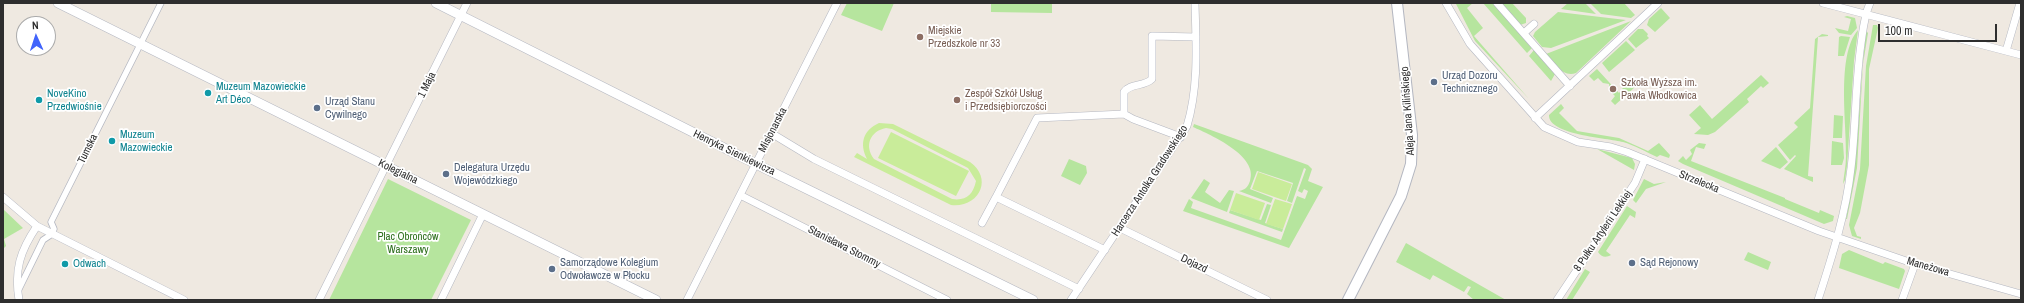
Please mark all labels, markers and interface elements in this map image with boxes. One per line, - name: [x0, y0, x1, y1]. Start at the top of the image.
- north arrow: [16, 16, 56, 56]
- scale bar: [1880, 16, 1999, 42]
- text: N: [32, 18, 39, 32]
- text: 100 m: [1885, 23, 1912, 39]
- place label: Miejskie Przedszkole nr 33: [928, 24, 1000, 50]
- marker: Miejskie Przedszkole nr 33: [915, 32, 925, 42]
- street label: Aleja Jana Kilińskiego: [1398, 66, 1418, 156]
- place label: Urząd Dozoru Technicznego: [1442, 69, 1498, 95]
- street label: 1 Maja: [415, 70, 439, 100]
- place label: Szkoła Wyższa im. Pawła Włodkowica: [1621, 76, 1697, 102]
- marker: Urząd Dozoru Technicznego: [1429, 77, 1439, 87]
- place label: Muzeum Mazowieckie Art Déco: [216, 80, 306, 106]
- marker: Szkoła Wyższa im. Pawła Włodkowica: [1608, 84, 1618, 94]
- place label: NoveKino Przedwiośnie: [47, 87, 102, 113]
- place label: Zespół Szkół Usług i Przedsiębiorczości: [965, 87, 1047, 113]
- marker: Muzeum Mazowieckie Art Déco: [203, 88, 213, 98]
- marker: NoveKino Przedwiośnie: [34, 95, 44, 105]
- place label: Urząd Stanu Cywilnego: [325, 95, 375, 121]
- marker: Zespół Szkół Usług i Przedsiębiorczości: [952, 95, 962, 105]
- marker: Urząd Stanu Cywilnego: [312, 103, 322, 113]
- street label: Misjonarska: [756, 105, 790, 155]
- street label: Harcerza Antolka Gradowskiego: [1109, 123, 1191, 239]
- street label: Henryka Sienkiewicza: [691, 127, 777, 179]
- place label: Muzeum Mazowieckie: [120, 128, 173, 154]
- street label: Tumska: [75, 132, 101, 166]
- marker: Muzeum Mazowieckie: [107, 136, 117, 146]
- street label: Kolegialna: [376, 157, 420, 187]
- place label: Delegatura Urzędu Wojewódzkiego: [454, 161, 530, 187]
- street label: Strzelecka: [1677, 168, 1721, 196]
- marker: Delegatura Urzędu Wojewódzkiego: [441, 169, 451, 179]
- street label: 8 Pułku Artylerii Lekkiej: [1571, 188, 1635, 274]
- street label: Stanisława Stommy: [805, 223, 883, 271]
- park label: Plac Obrońców Warszawy: [377, 230, 439, 256]
- street label: Dojazd: [1178, 252, 1210, 276]
- street label: Maneżowa: [1905, 255, 1951, 279]
- place label: Samorządowe Kolegium Odwoławcze w Płocku: [560, 256, 658, 282]
- place label: Sąd Rejonowy: [1640, 256, 1698, 270]
- place label: Odwach: [73, 257, 106, 271]
- marker: Sąd Rejonowy: [1627, 258, 1637, 268]
- marker: Odwach: [60, 259, 70, 269]
- marker: Samorządowe Kolegium Odwoławcze w Płocku: [547, 264, 557, 274]

